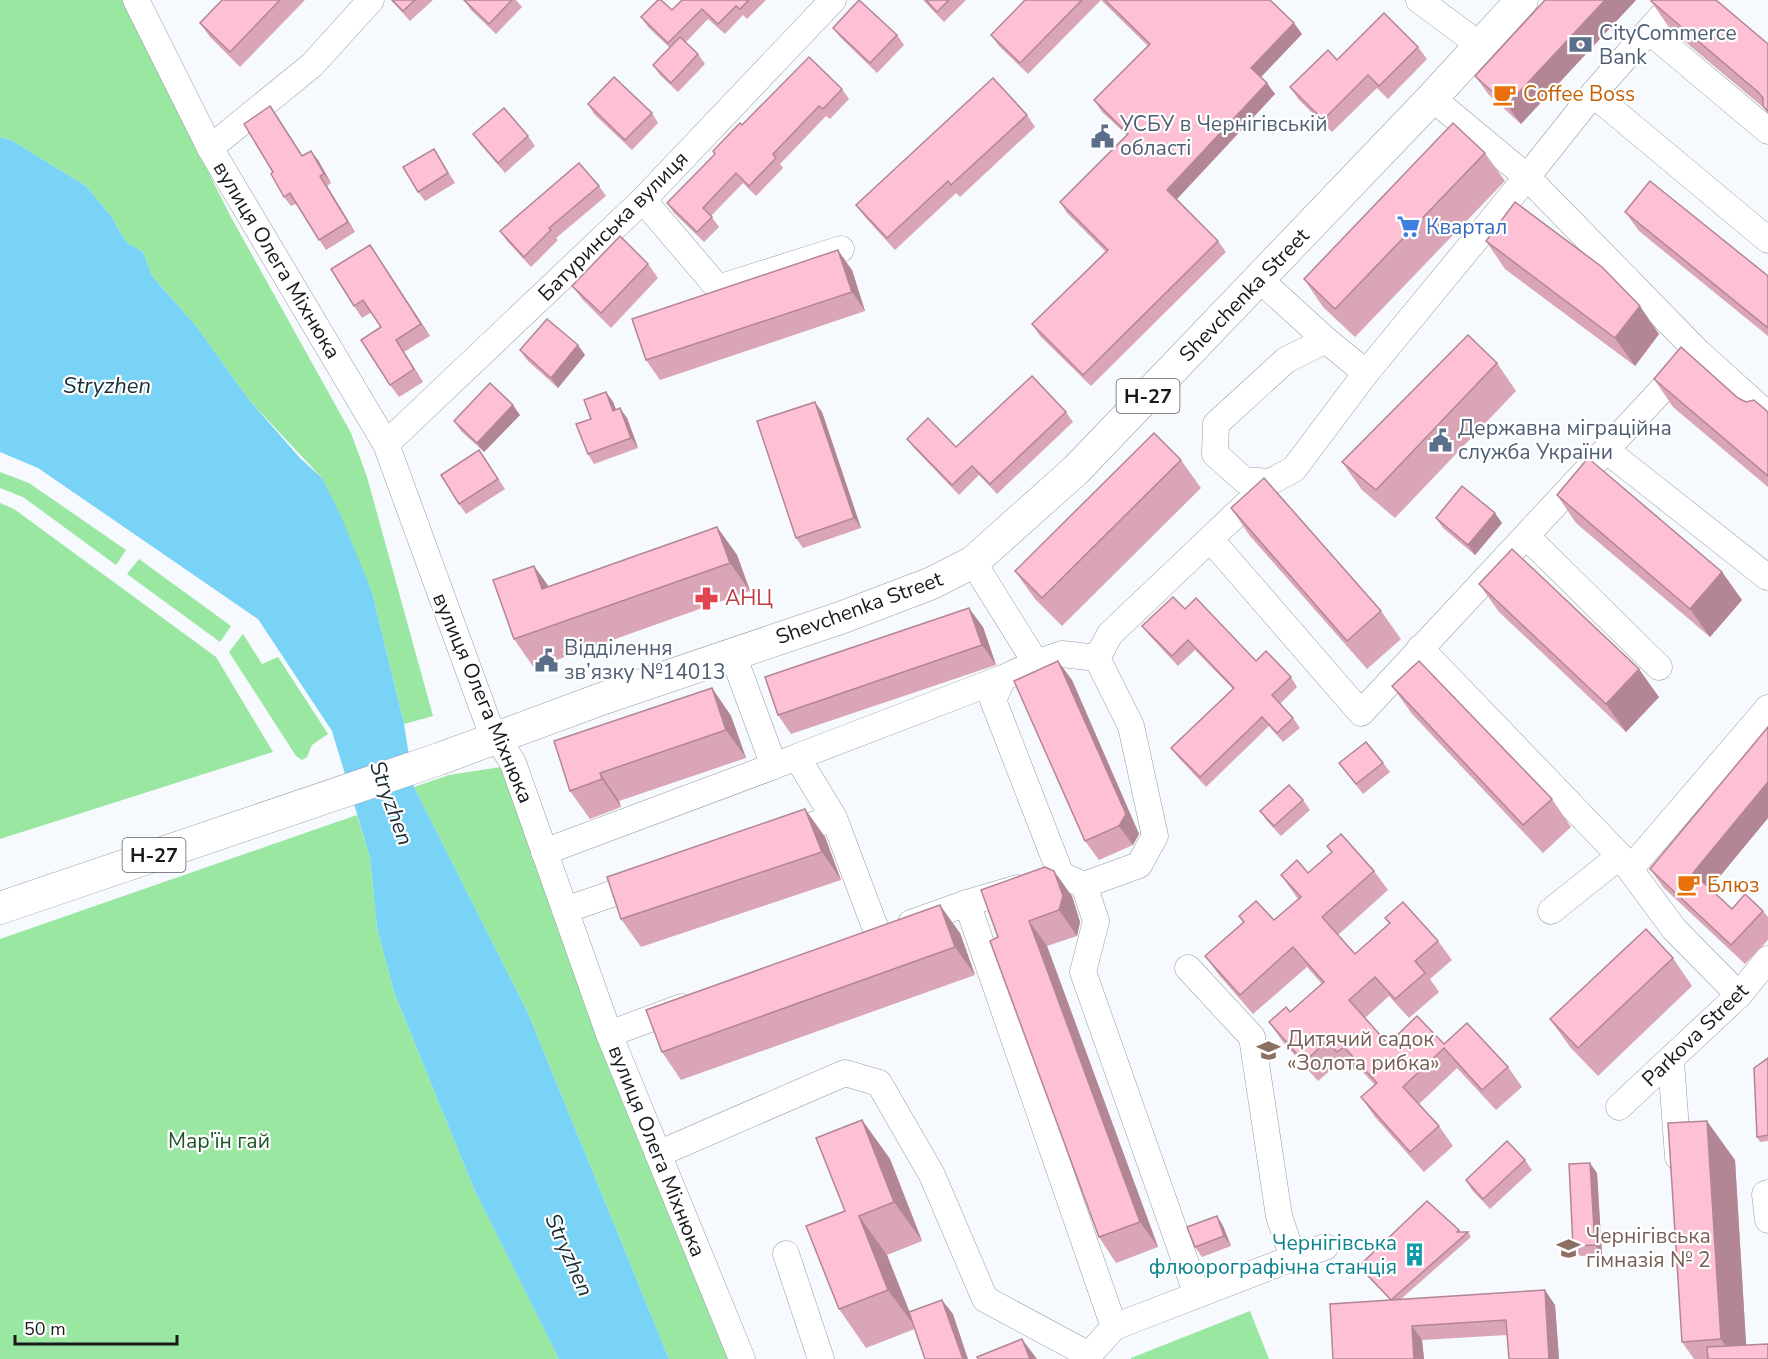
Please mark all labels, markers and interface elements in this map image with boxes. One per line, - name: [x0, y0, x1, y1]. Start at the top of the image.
- place label: CityCommerce Bank: [1599, 19, 1737, 71]
- bank icon: CityCommerce Bank: [1568, 32, 1594, 58]
- place label: Coffee Boss: [1523, 80, 1635, 108]
- cafe icon: Coffee Boss: [1492, 81, 1518, 107]
- place label: УСБУ в Чернігівській області: [1119, 110, 1327, 162]
- public building icon: УСБУ в Чернігівській області: [1089, 123, 1115, 149]
- street label: Батуринська вулиця: [532, 145, 694, 307]
- street label: вулиця Олега Міхнюка: [207, 156, 347, 364]
- place label: Квартал: [1426, 213, 1507, 241]
- supermarket icon: Квартал: [1395, 214, 1421, 240]
- street label: Shevchenka Street: [1173, 222, 1315, 368]
- water label: Stryzhen: [63, 371, 151, 401]
- road number: Н-27: [1116, 379, 1180, 413]
- place label: Державна міграційна служба України: [1458, 414, 1672, 466]
- public building icon: Державна міграційна служба України: [1427, 427, 1453, 453]
- street label: Shevchenka Street: [772, 565, 947, 651]
- place label: АНЦ: [725, 584, 773, 612]
- pharmacy icon: АНЦ: [694, 585, 720, 611]
- street label: вулиця Олега Міхнюка: [426, 589, 540, 807]
- place label: Відділення зв’язку №14013: [564, 634, 726, 686]
- public building icon: Відділення зв’язку №14013: [533, 647, 559, 673]
- water label: Stryzhen: [362, 757, 420, 849]
- road number: Н-27: [122, 838, 186, 872]
- place label: Блюз: [1707, 871, 1760, 899]
- cafe icon: Блюз: [1676, 872, 1702, 898]
- street label: Parkova Street: [1636, 977, 1755, 1093]
- place label: Дитячий садок «Золота рибка»: [1287, 1025, 1440, 1077]
- school or university icon: Дитячий садок «Золота рибка»: [1256, 1038, 1282, 1064]
- street label: вулиця Олега Міхнюка: [602, 1041, 712, 1261]
- park label: Мар'їн гай: [168, 1127, 270, 1155]
- water label: Stryzhen: [537, 1209, 601, 1301]
- place label: Чернігівська гімназія № 2: [1586, 1222, 1711, 1274]
- place label: Чернігівська флюорографічна станція: [1149, 1229, 1397, 1281]
- school or university icon: Чернігівська гімназія № 2: [1555, 1235, 1581, 1261]
- building icon: Чернігівська флюорографічна станція: [1402, 1242, 1428, 1268]
- scale bar: [15, 1308, 177, 1346]
- text: 50 m: [24, 1317, 66, 1341]

